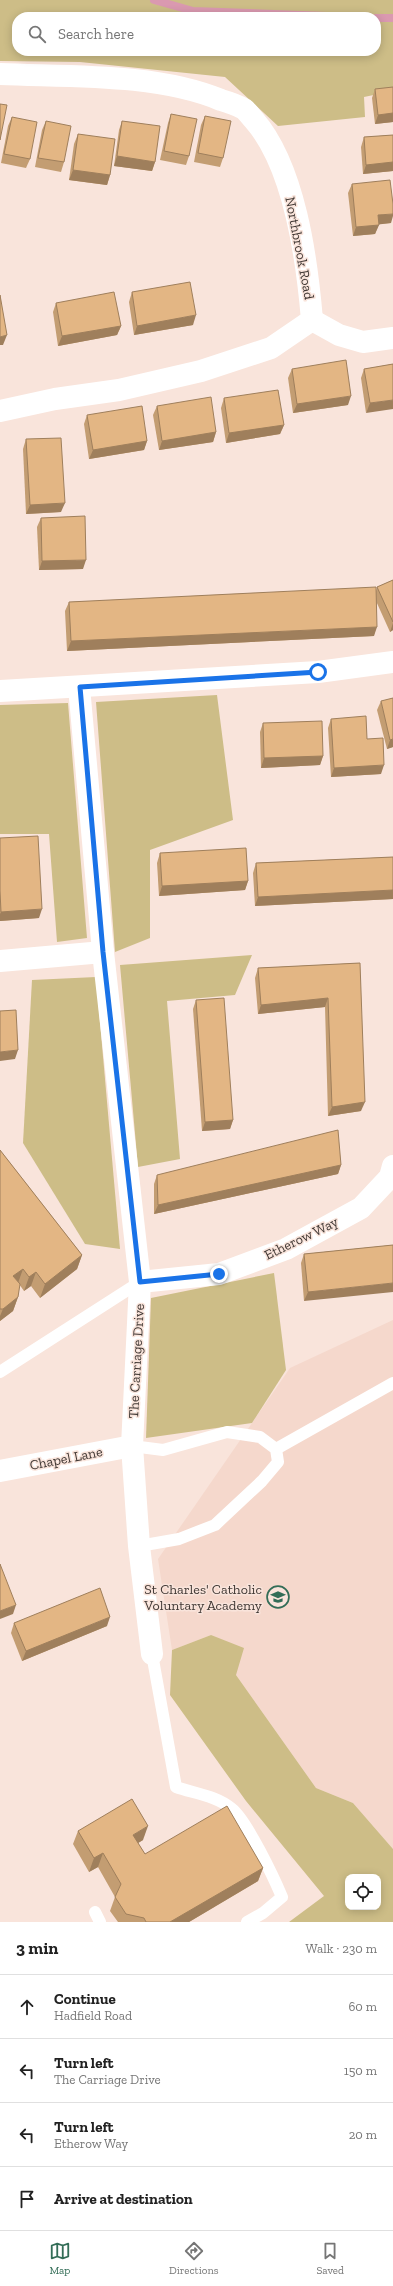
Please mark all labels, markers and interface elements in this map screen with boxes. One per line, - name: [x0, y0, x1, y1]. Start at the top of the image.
- search box: [12, 12, 381, 56]
- icon: search: [26, 23, 48, 45]
- text: Search here: [58, 25, 134, 43]
- street label: Northbrook Road: [281, 195, 318, 301]
- route start: [309, 663, 327, 681]
- street label: Etherow Way: [262, 1213, 342, 1264]
- route end: [210, 1265, 228, 1283]
- street label: The Carriage Drive: [125, 1303, 148, 1419]
- street label: Chapel Lane: [28, 1443, 104, 1474]
- place label: St Charles' Catholic Voluntary Academy: [143, 1581, 263, 1614]
- school or university icon: St Charles' Catholic Voluntary Academy: [265, 1584, 291, 1610]
- map controls: [345, 1874, 381, 1910]
- button: locate: [345, 1874, 381, 1910]
- text: 3 min: [16, 1938, 58, 1958]
- text: Walk · 230 m: [305, 1941, 377, 1956]
- text: Continue: [54, 1990, 116, 2008]
- icon: ahead: [16, 1996, 38, 2018]
- text: 60 m: [348, 1999, 377, 2014]
- text: Hadfield Road: [54, 2008, 132, 2023]
- text: Turn left: [54, 2054, 114, 2072]
- icon: left: [16, 2060, 38, 2082]
- text: 150 m: [344, 2063, 377, 2078]
- text: The Carriage Drive: [54, 2072, 161, 2087]
- text: Turn left: [54, 2118, 114, 2136]
- icon: left: [16, 2124, 38, 2146]
- text: 20 m: [349, 2127, 377, 2142]
- text: Etherow Way: [54, 2136, 128, 2151]
- icon: arrive: [16, 2188, 38, 2210]
- text: Arrive at destination: [54, 2190, 193, 2208]
- tab: Map: [49, 2240, 71, 2277]
- tab: Directions: [169, 2240, 219, 2277]
- tab: Saved: [316, 2240, 344, 2277]

